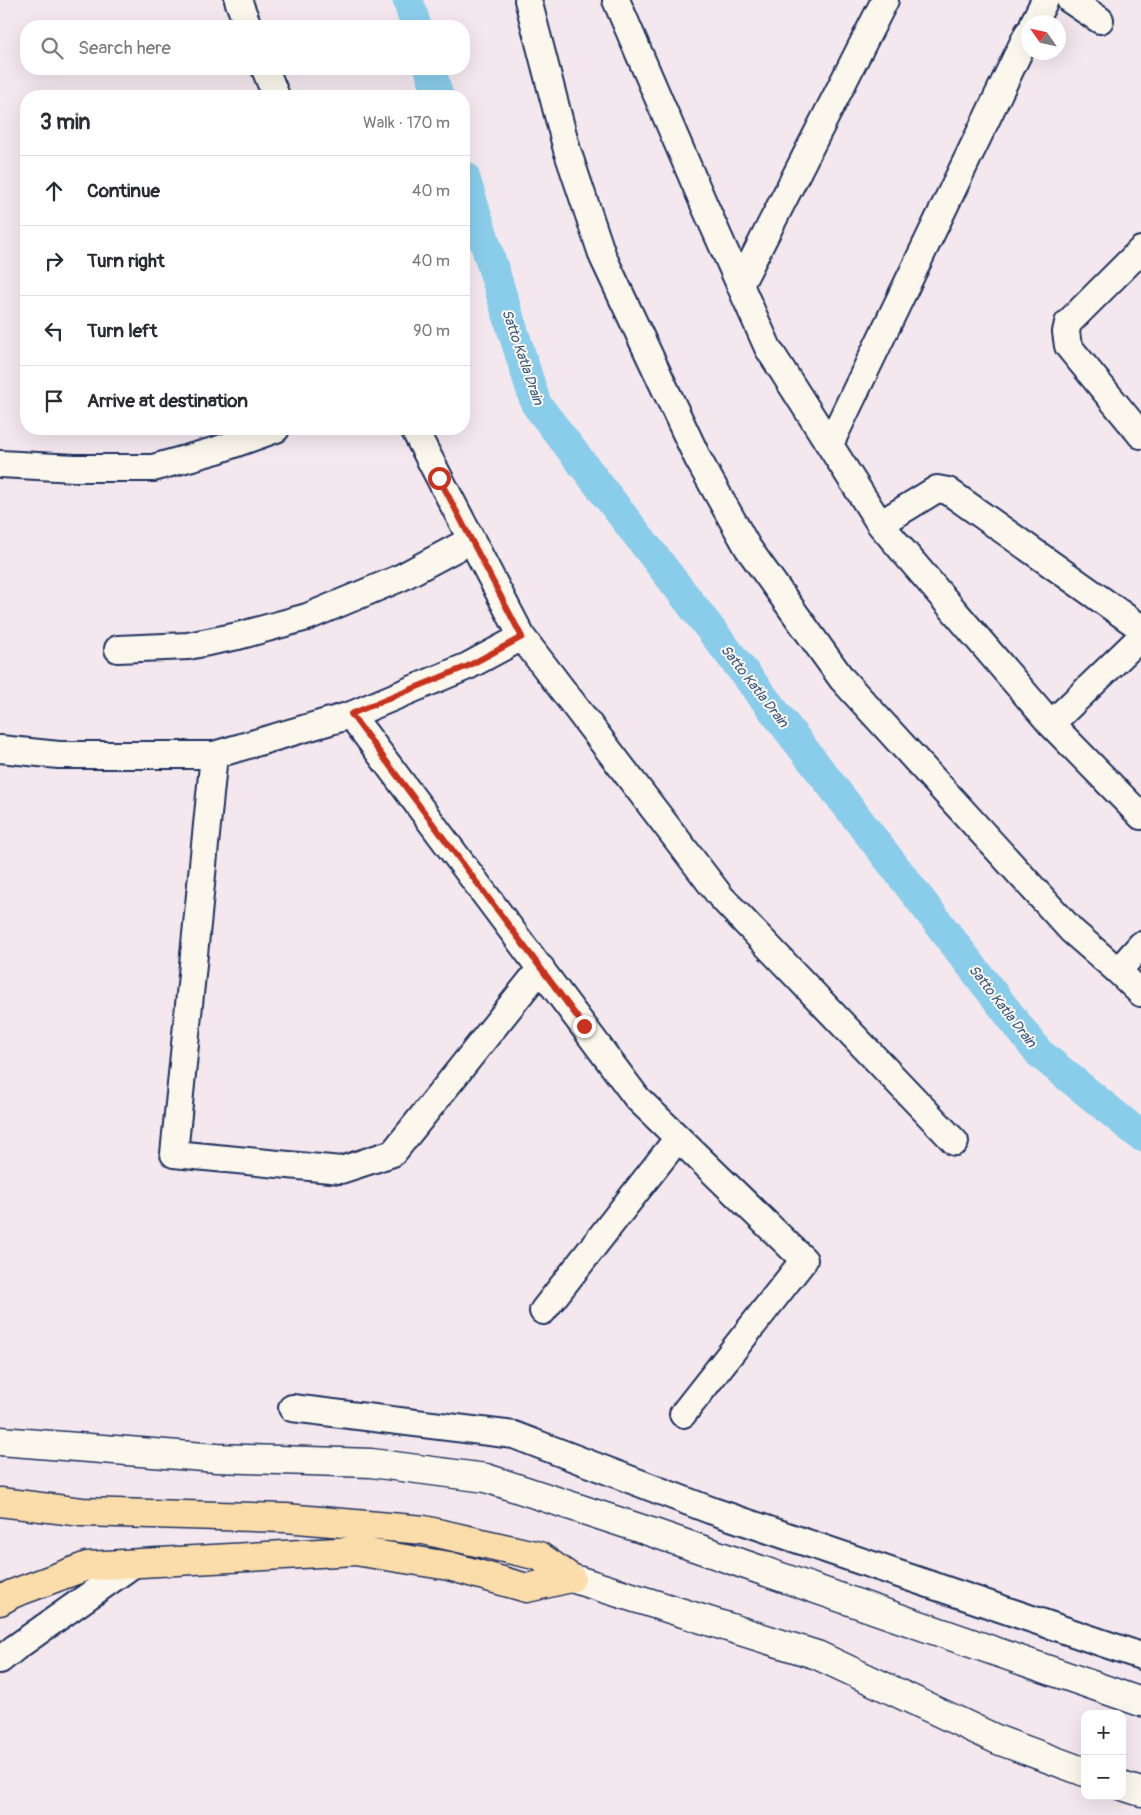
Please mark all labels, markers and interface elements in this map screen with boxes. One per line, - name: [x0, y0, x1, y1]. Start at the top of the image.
- north arrow: [1021, 15, 1066, 60]
- search box: [20, 20, 470, 75]
- icon: search: [38, 34, 66, 62]
- text: Search here: [78, 36, 171, 60]
- text: 3 min: [40, 109, 90, 136]
- text: Walk · 170 m: [363, 113, 450, 133]
- icon: ahead: [40, 177, 68, 205]
- text: Continue: [87, 179, 160, 203]
- text: 40 m: [412, 181, 450, 201]
- icon: right: [40, 247, 68, 275]
- text: Turn right: [87, 249, 165, 273]
- text: 40 m: [412, 251, 450, 271]
- water label: Satto Katla Drain: [498, 307, 547, 408]
- icon: left: [40, 317, 68, 345]
- text: Turn left: [87, 319, 157, 343]
- text: 90 m: [413, 321, 450, 341]
- icon: arrive: [40, 387, 68, 415]
- text: Arrive at destination: [87, 389, 248, 413]
- route start: [428, 467, 451, 490]
- water label: Satto Katla Drain: [717, 642, 793, 732]
- water label: Satto Katla Drain: [965, 962, 1041, 1052]
- route end: [573, 1015, 596, 1038]
- map controls: [1081, 1710, 1126, 1800]
- button: +: [1081, 1710, 1126, 1755]
- button: −: [1081, 1755, 1126, 1800]

